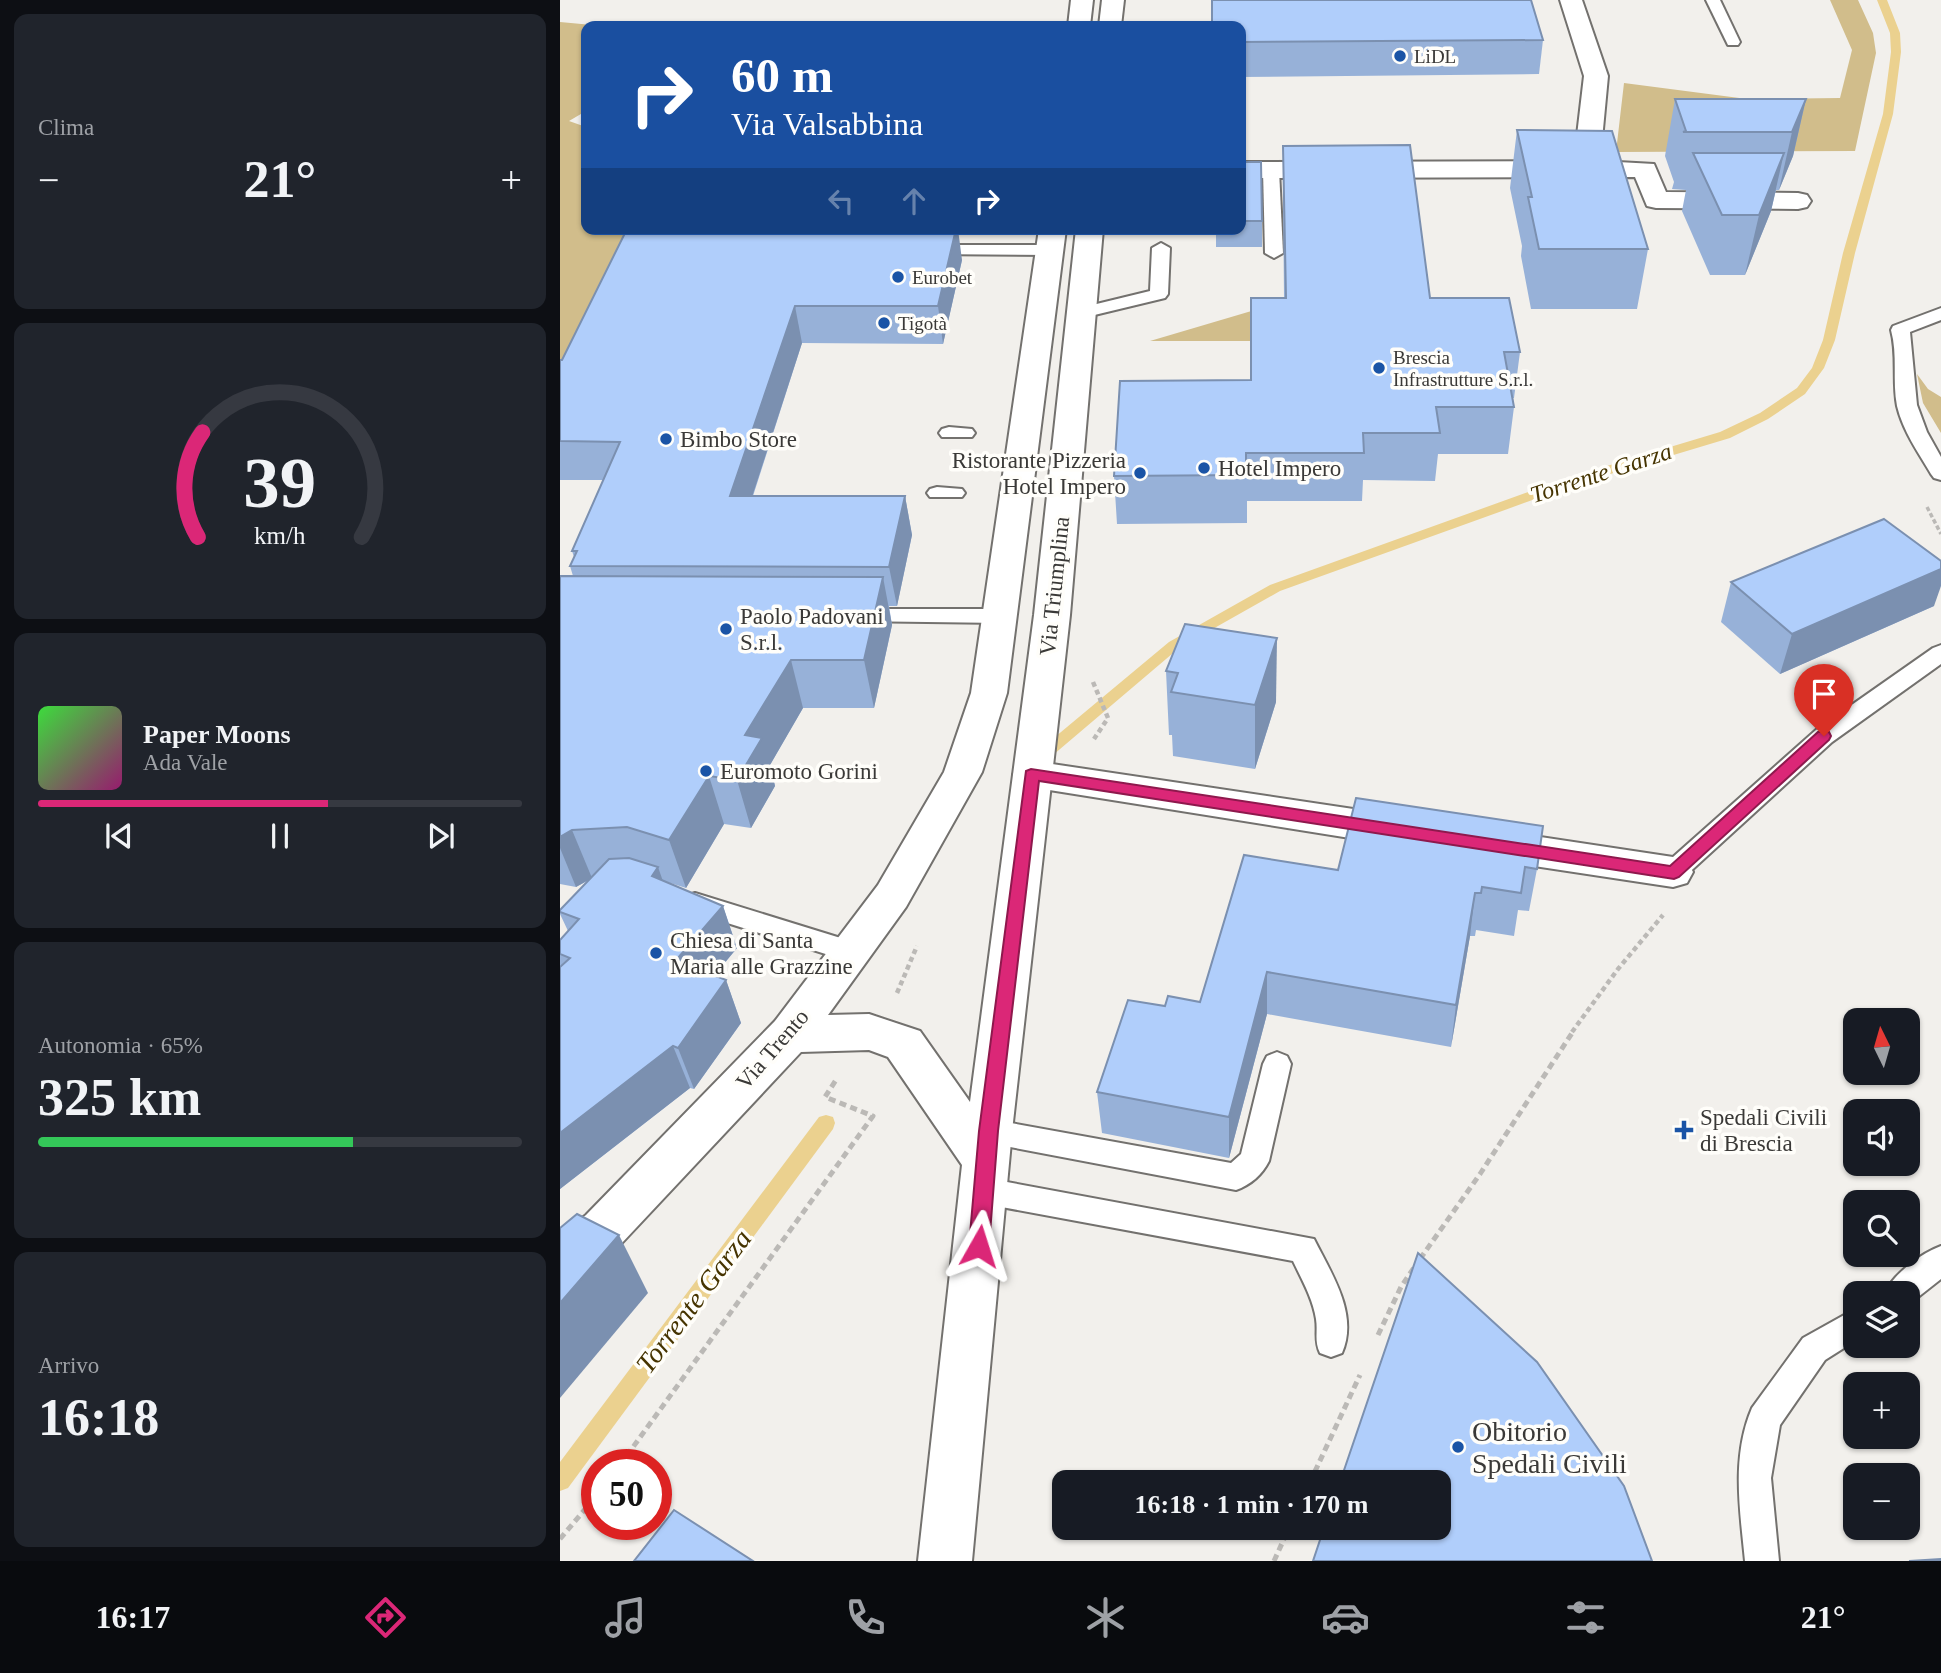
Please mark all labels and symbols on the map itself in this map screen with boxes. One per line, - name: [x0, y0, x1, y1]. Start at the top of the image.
- place label: LiDL: [1414, 46, 1456, 67]
- marker: LiDL: [1392, 48, 1408, 64]
- place label: Eurobet: [912, 267, 973, 288]
- marker: Eurobet: [890, 269, 906, 285]
- place label: Tigotà: [898, 313, 947, 334]
- marker: Tigotà: [876, 315, 892, 331]
- place label: Brescia Infrastrutture S.r.l.: [1393, 347, 1533, 390]
- marker: Brescia Infrastrutture S.r.l.: [1371, 360, 1387, 376]
- place label: Bimbo Store: [680, 427, 797, 452]
- marker: Bimbo Store: [658, 431, 674, 447]
- water label: Torrente Garza: [1527, 438, 1675, 508]
- place label: Ristorante Pizzeria Hotel Impero: [952, 448, 1126, 499]
- place label: Hotel Impero: [1218, 456, 1341, 481]
- marker: Hotel Impero: [1196, 460, 1212, 476]
- marker: Ristorante Pizzeria Hotel Impero: [1132, 465, 1148, 481]
- street label: Via Triumplina: [1035, 515, 1074, 657]
- place label: Paolo Padovani S.r.l.: [740, 604, 884, 655]
- marker: Paolo Padovani S.r.l.: [718, 621, 734, 637]
- pin: [1794, 664, 1854, 736]
- place label: Euromoto Gorini: [720, 759, 878, 784]
- marker: Euromoto Gorini: [698, 763, 714, 779]
- place label: Chiesa di Santa Maria alle Grazzine: [670, 928, 853, 979]
- marker: Chiesa di Santa Maria alle Grazzine: [648, 945, 664, 961]
- street label: Via Trento: [731, 1004, 814, 1094]
- north arrow: [1843, 1008, 1920, 1085]
- place label: Spedali Civili di Brescia: [1700, 1105, 1827, 1156]
- marker: Spedali Civili di Brescia: [1674, 1120, 1694, 1140]
- position arrow: [942, 1209, 1016, 1283]
- water label: Torrente Garza: [629, 1224, 757, 1379]
- place label: Obitorio Spedali Civili: [1472, 1416, 1627, 1479]
- marker: Obitorio Spedali Civili: [1450, 1439, 1466, 1455]
- speed limit sign: 50: [581, 1449, 672, 1540]

